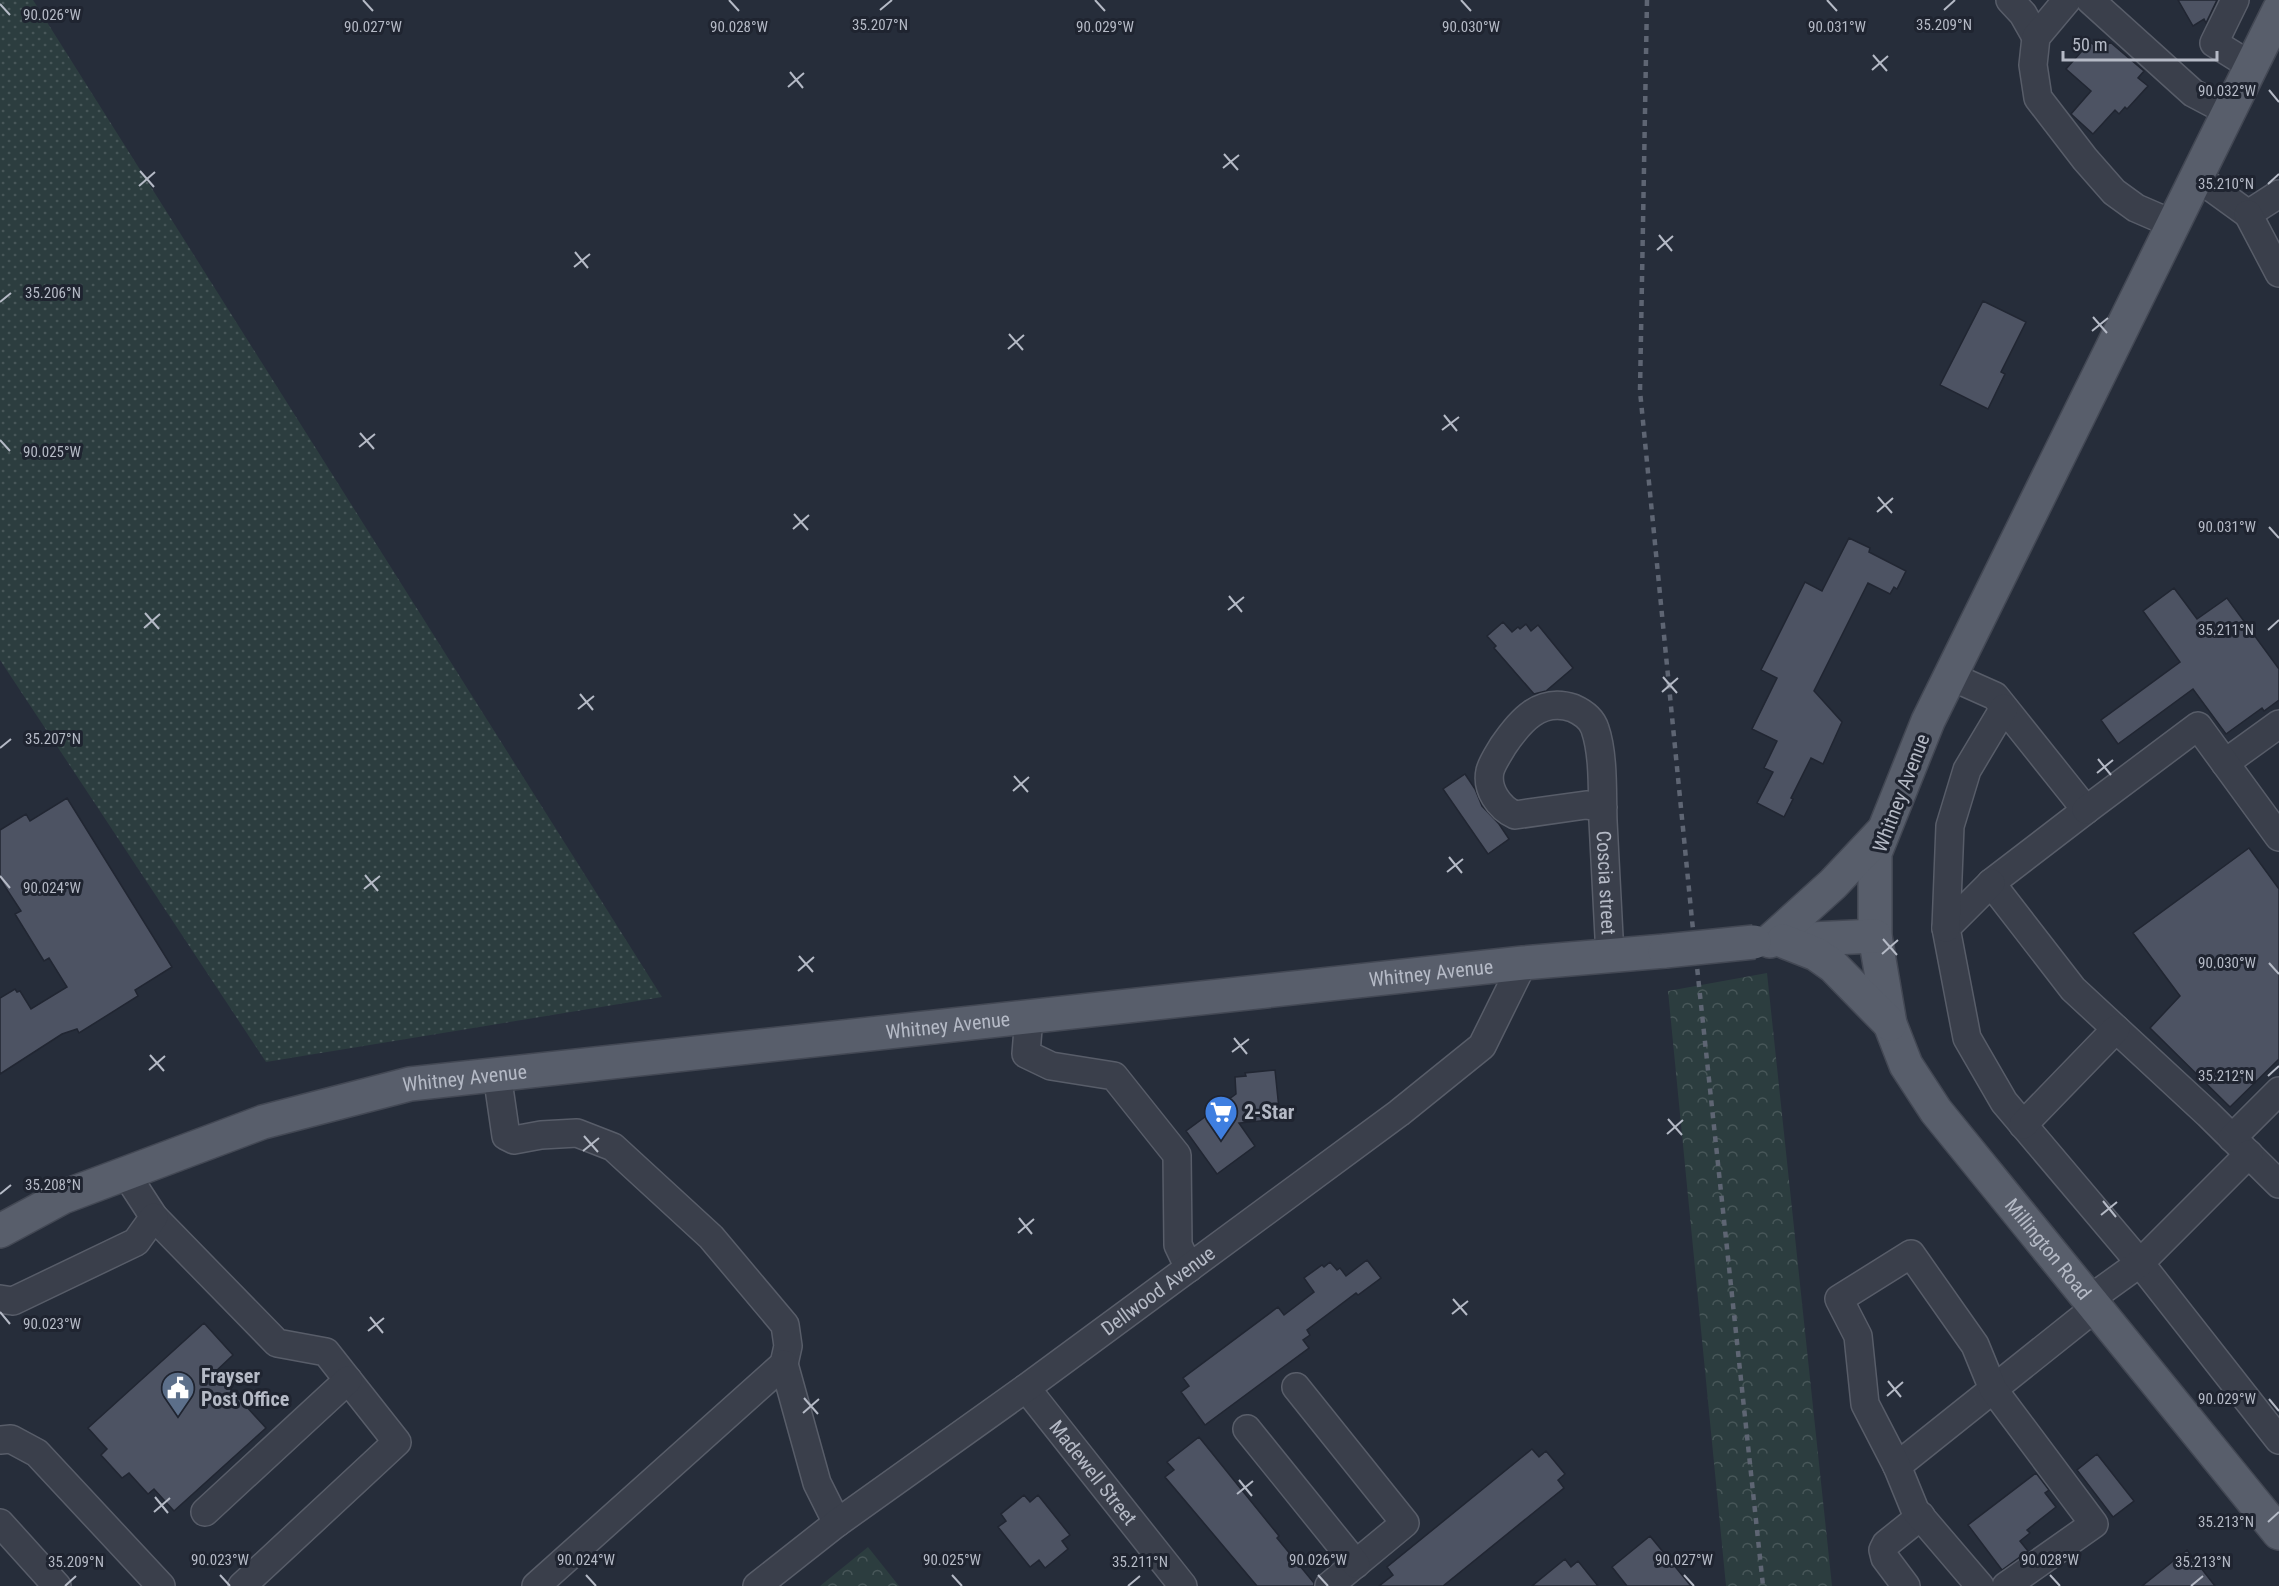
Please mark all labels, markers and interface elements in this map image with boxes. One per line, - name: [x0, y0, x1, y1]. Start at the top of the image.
- text: 90.026°W: [23, 6, 82, 24]
- text: 35.207°N: [852, 16, 908, 34]
- text: 35.209°N: [1916, 16, 1972, 34]
- text: 90.027°W: [344, 18, 403, 36]
- text: 90.028°W: [710, 18, 769, 36]
- text: 90.029°W: [1076, 18, 1135, 36]
- text: 90.030°W: [1442, 18, 1501, 36]
- text: 90.031°W: [1808, 18, 1867, 36]
- scale bar: [2063, 24, 2218, 62]
- text: 50 m: [2072, 34, 2107, 55]
- text: 90.032°W: [2198, 82, 2257, 100]
- text: 35.210°N: [2198, 175, 2254, 193]
- text: 35.206°N: [25, 284, 81, 302]
- text: 90.025°W: [23, 443, 82, 461]
- text: 90.031°W: [2198, 518, 2257, 536]
- text: 35.211°N: [2198, 621, 2254, 639]
- text: 35.207°N: [25, 730, 81, 748]
- street label: Whitney Avenue: [1867, 730, 1935, 856]
- street label: Coscia street: [1592, 830, 1621, 935]
- text: 90.024°W: [23, 879, 82, 897]
- street label: Whitney Avenue: [1368, 954, 1494, 992]
- text: 90.030°W: [2198, 954, 2257, 972]
- street label: Whitney Avenue: [884, 1007, 1011, 1044]
- street label: Whitney Avenue: [401, 1059, 528, 1097]
- text: 35.212°N: [2198, 1067, 2254, 1085]
- supermarket icon: 2-Star: [1203, 1094, 1239, 1141]
- place label: 2-Star: [1244, 1100, 1295, 1124]
- text: 35.208°N: [25, 1176, 81, 1194]
- street label: Millington Road: [2000, 1193, 2096, 1304]
- street label: Dellwood Avenue: [1096, 1241, 1219, 1341]
- text: 90.023°W: [23, 1315, 82, 1333]
- place label: Frayser Post Office: [201, 1364, 289, 1411]
- public building icon: Frayser Post Office: [160, 1370, 196, 1417]
- text: 90.029°W: [2198, 1390, 2257, 1408]
- street label: Madewell Street: [1044, 1415, 1142, 1530]
- text: 35.213°N: [2198, 1513, 2254, 1531]
- text: 90.023°W: [191, 1551, 250, 1569]
- text: 90.024°W: [557, 1551, 616, 1569]
- text: 90.025°W: [923, 1551, 982, 1569]
- text: 90.026°W: [1289, 1551, 1348, 1569]
- text: 90.027°W: [1655, 1551, 1714, 1569]
- text: 90.028°W: [2021, 1551, 2080, 1569]
- text: 35.209°N: [48, 1553, 104, 1571]
- text: 35.211°N: [1112, 1553, 1168, 1571]
- text: 35.213°N: [2175, 1553, 2231, 1571]

